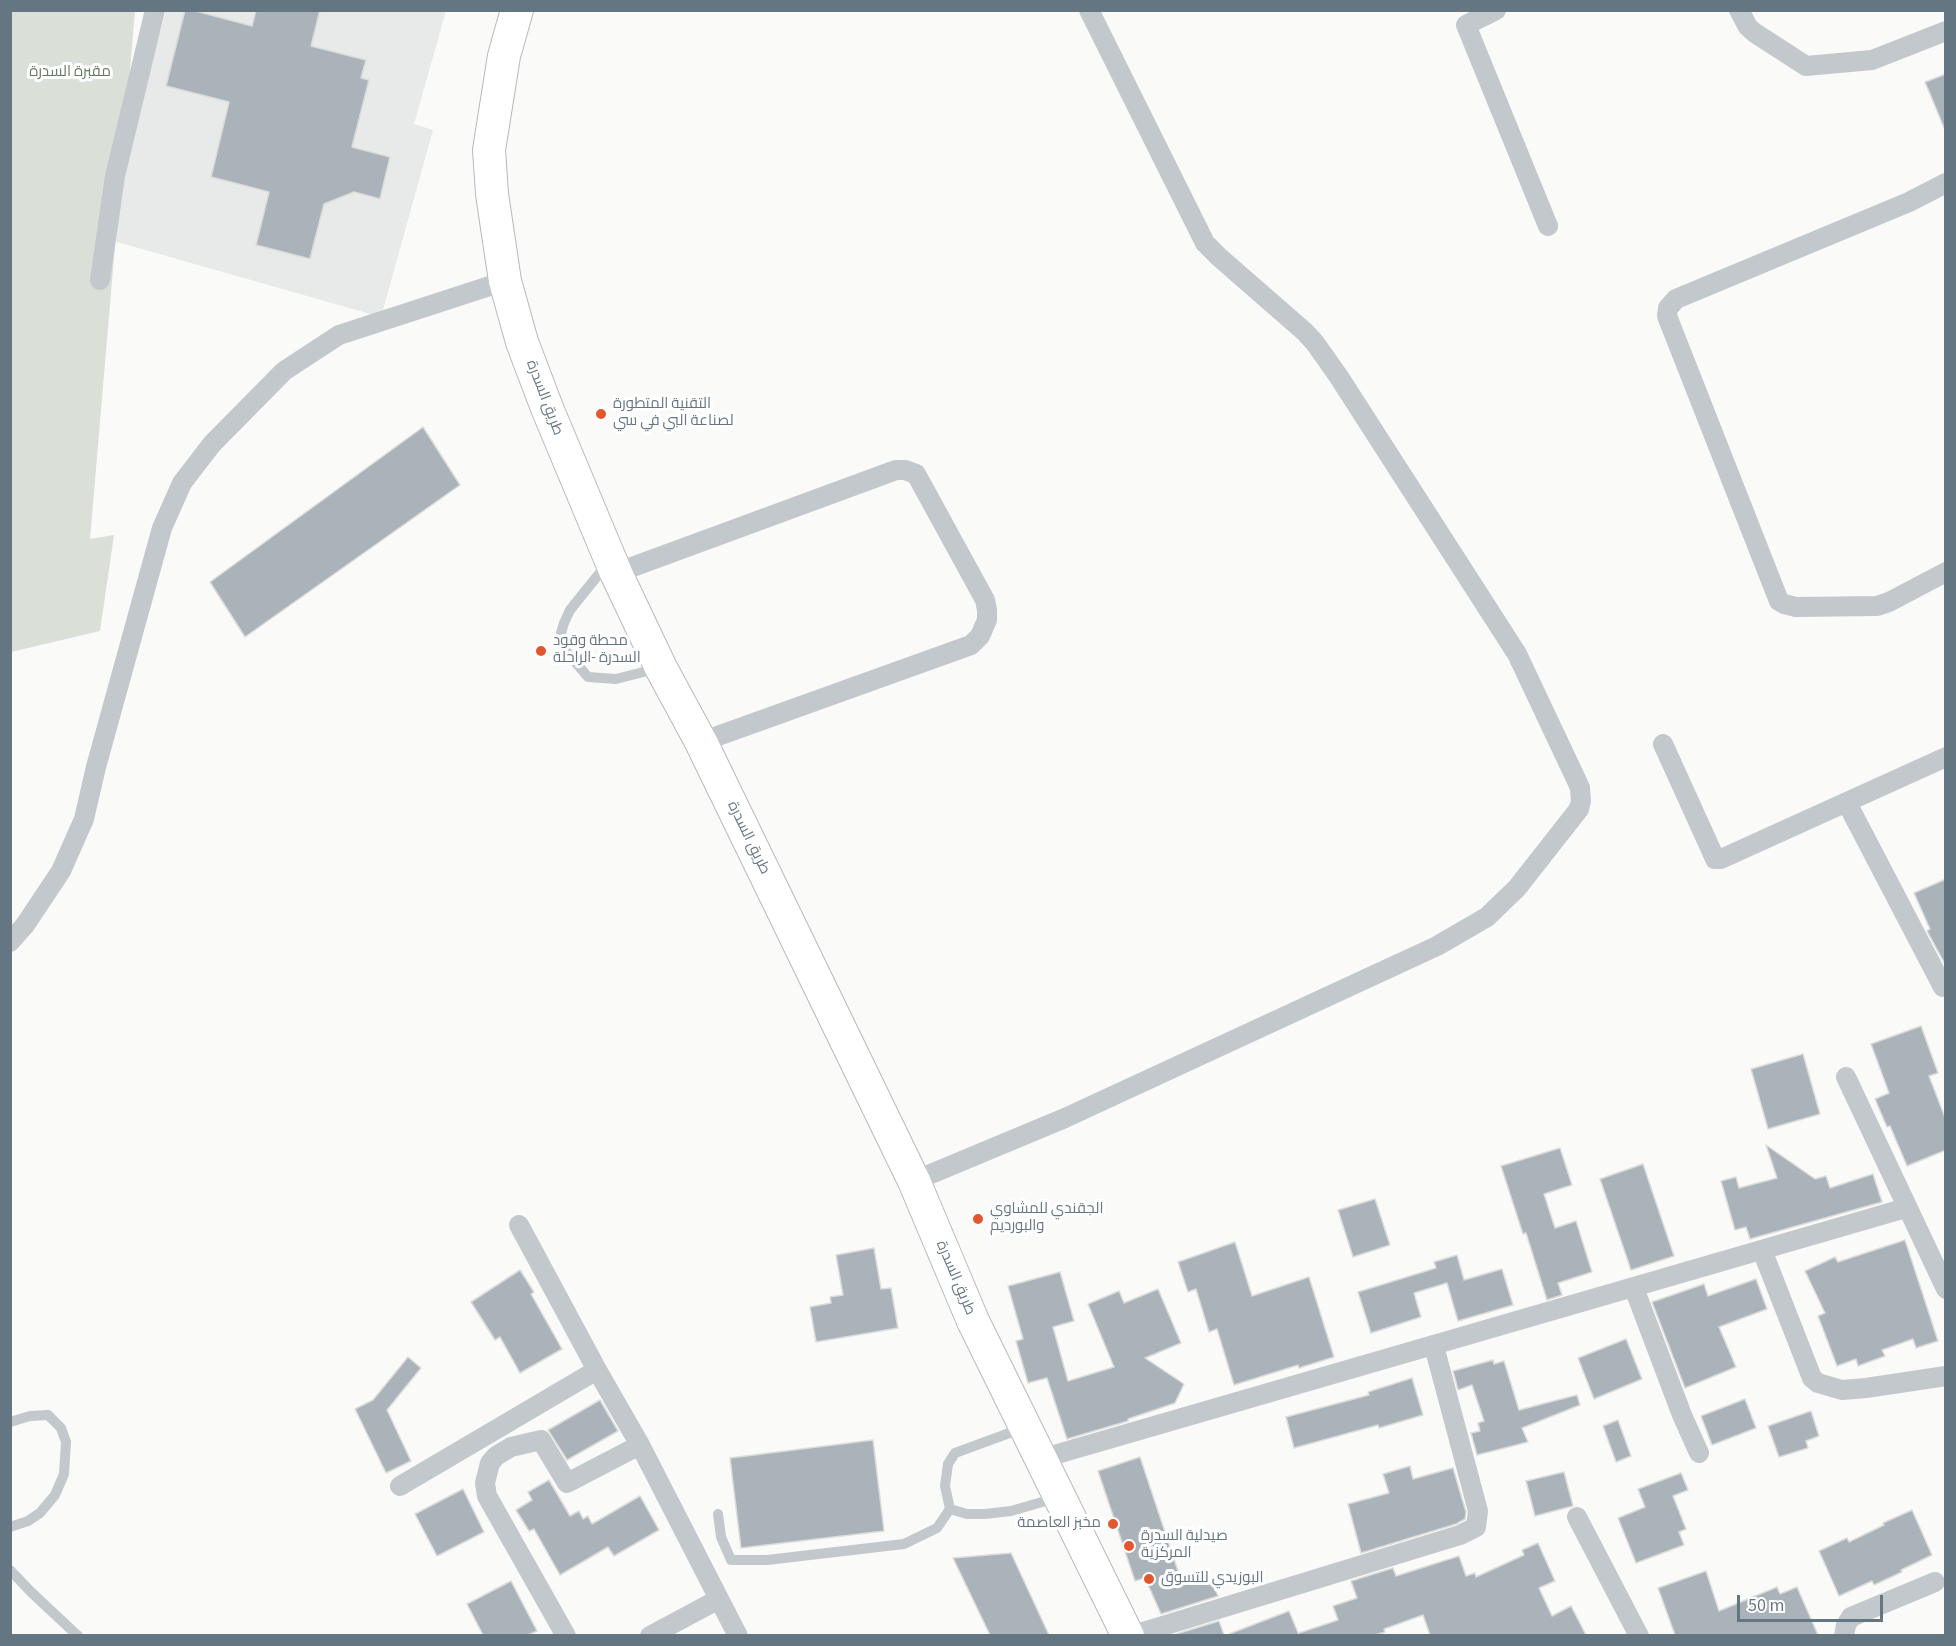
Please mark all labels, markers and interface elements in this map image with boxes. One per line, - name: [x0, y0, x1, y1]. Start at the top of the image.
- park label: مقبرة السدرة: [29, 64, 111, 82]
- street label: طريق السدرة: [521, 358, 567, 438]
- place label: التقنية المتطورة لصناعة البي في سي: [613, 396, 734, 431]
- marker: التقنية المتطورة لصناعة البي في سي: [594, 407, 608, 421]
- place label: محطة وقود السدرة -الراحلة: [553, 633, 641, 668]
- marker: محطة وقود السدرة -الراحلة: [534, 644, 548, 658]
- street label: طريق السدرة: [723, 799, 773, 877]
- place label: الجقندي للمشاوي والبورديم: [990, 1201, 1103, 1236]
- marker: الجقندي للمشاوي والبورديم: [971, 1212, 985, 1226]
- street label: طريق السدرة: [931, 1238, 979, 1318]
- place label: مخبز العاصمة: [1017, 1515, 1101, 1533]
- marker: مخبز العاصمة: [1106, 1517, 1120, 1531]
- place label: صيدلية السدرة المركزية: [1141, 1528, 1228, 1563]
- marker: صيدلية السدرة المركزية: [1122, 1539, 1136, 1553]
- place label: البوزيدي للتسوق: [1161, 1570, 1264, 1588]
- marker: البوزيدي للتسوق: [1142, 1572, 1156, 1586]
- scale bar: [1740, 1583, 1886, 1621]
- text: 50 m: [1748, 1593, 1784, 1618]

